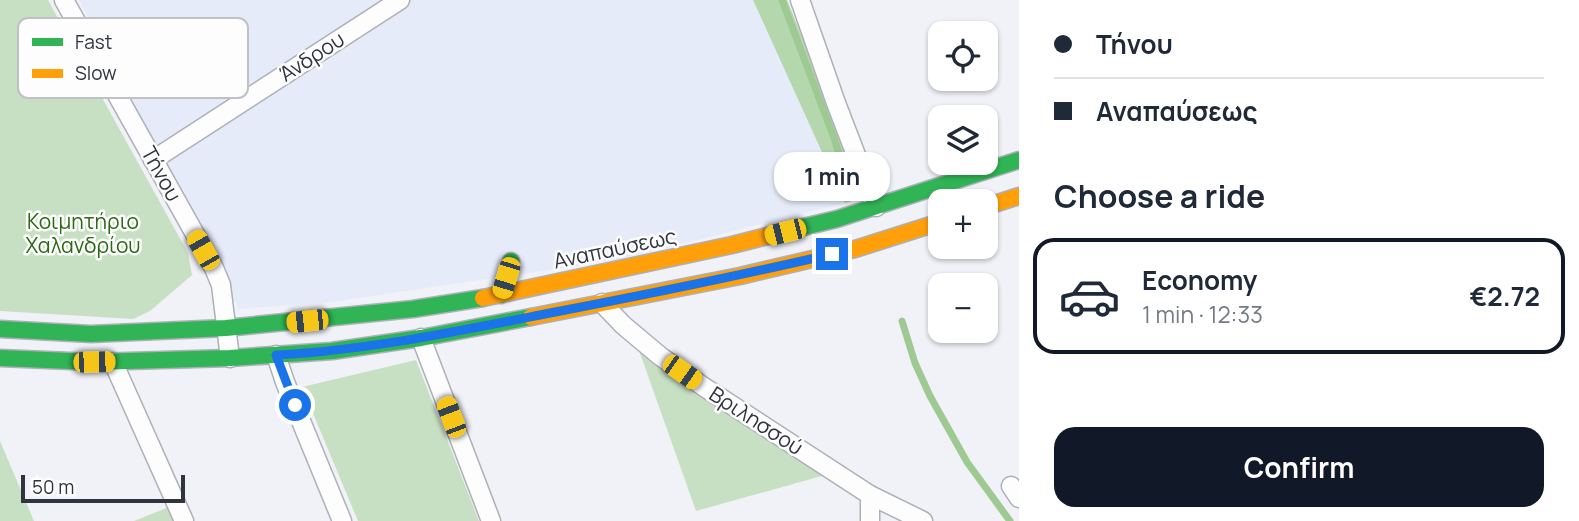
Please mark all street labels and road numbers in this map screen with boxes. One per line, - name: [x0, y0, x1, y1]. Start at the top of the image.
- street label: Άνδρου: [273, 25, 349, 88]
- street label: Τήνου: [135, 141, 188, 206]
- street label: Αναπαύσεως: [551, 221, 679, 275]
- street label: Βριλησσού: [704, 379, 809, 461]

